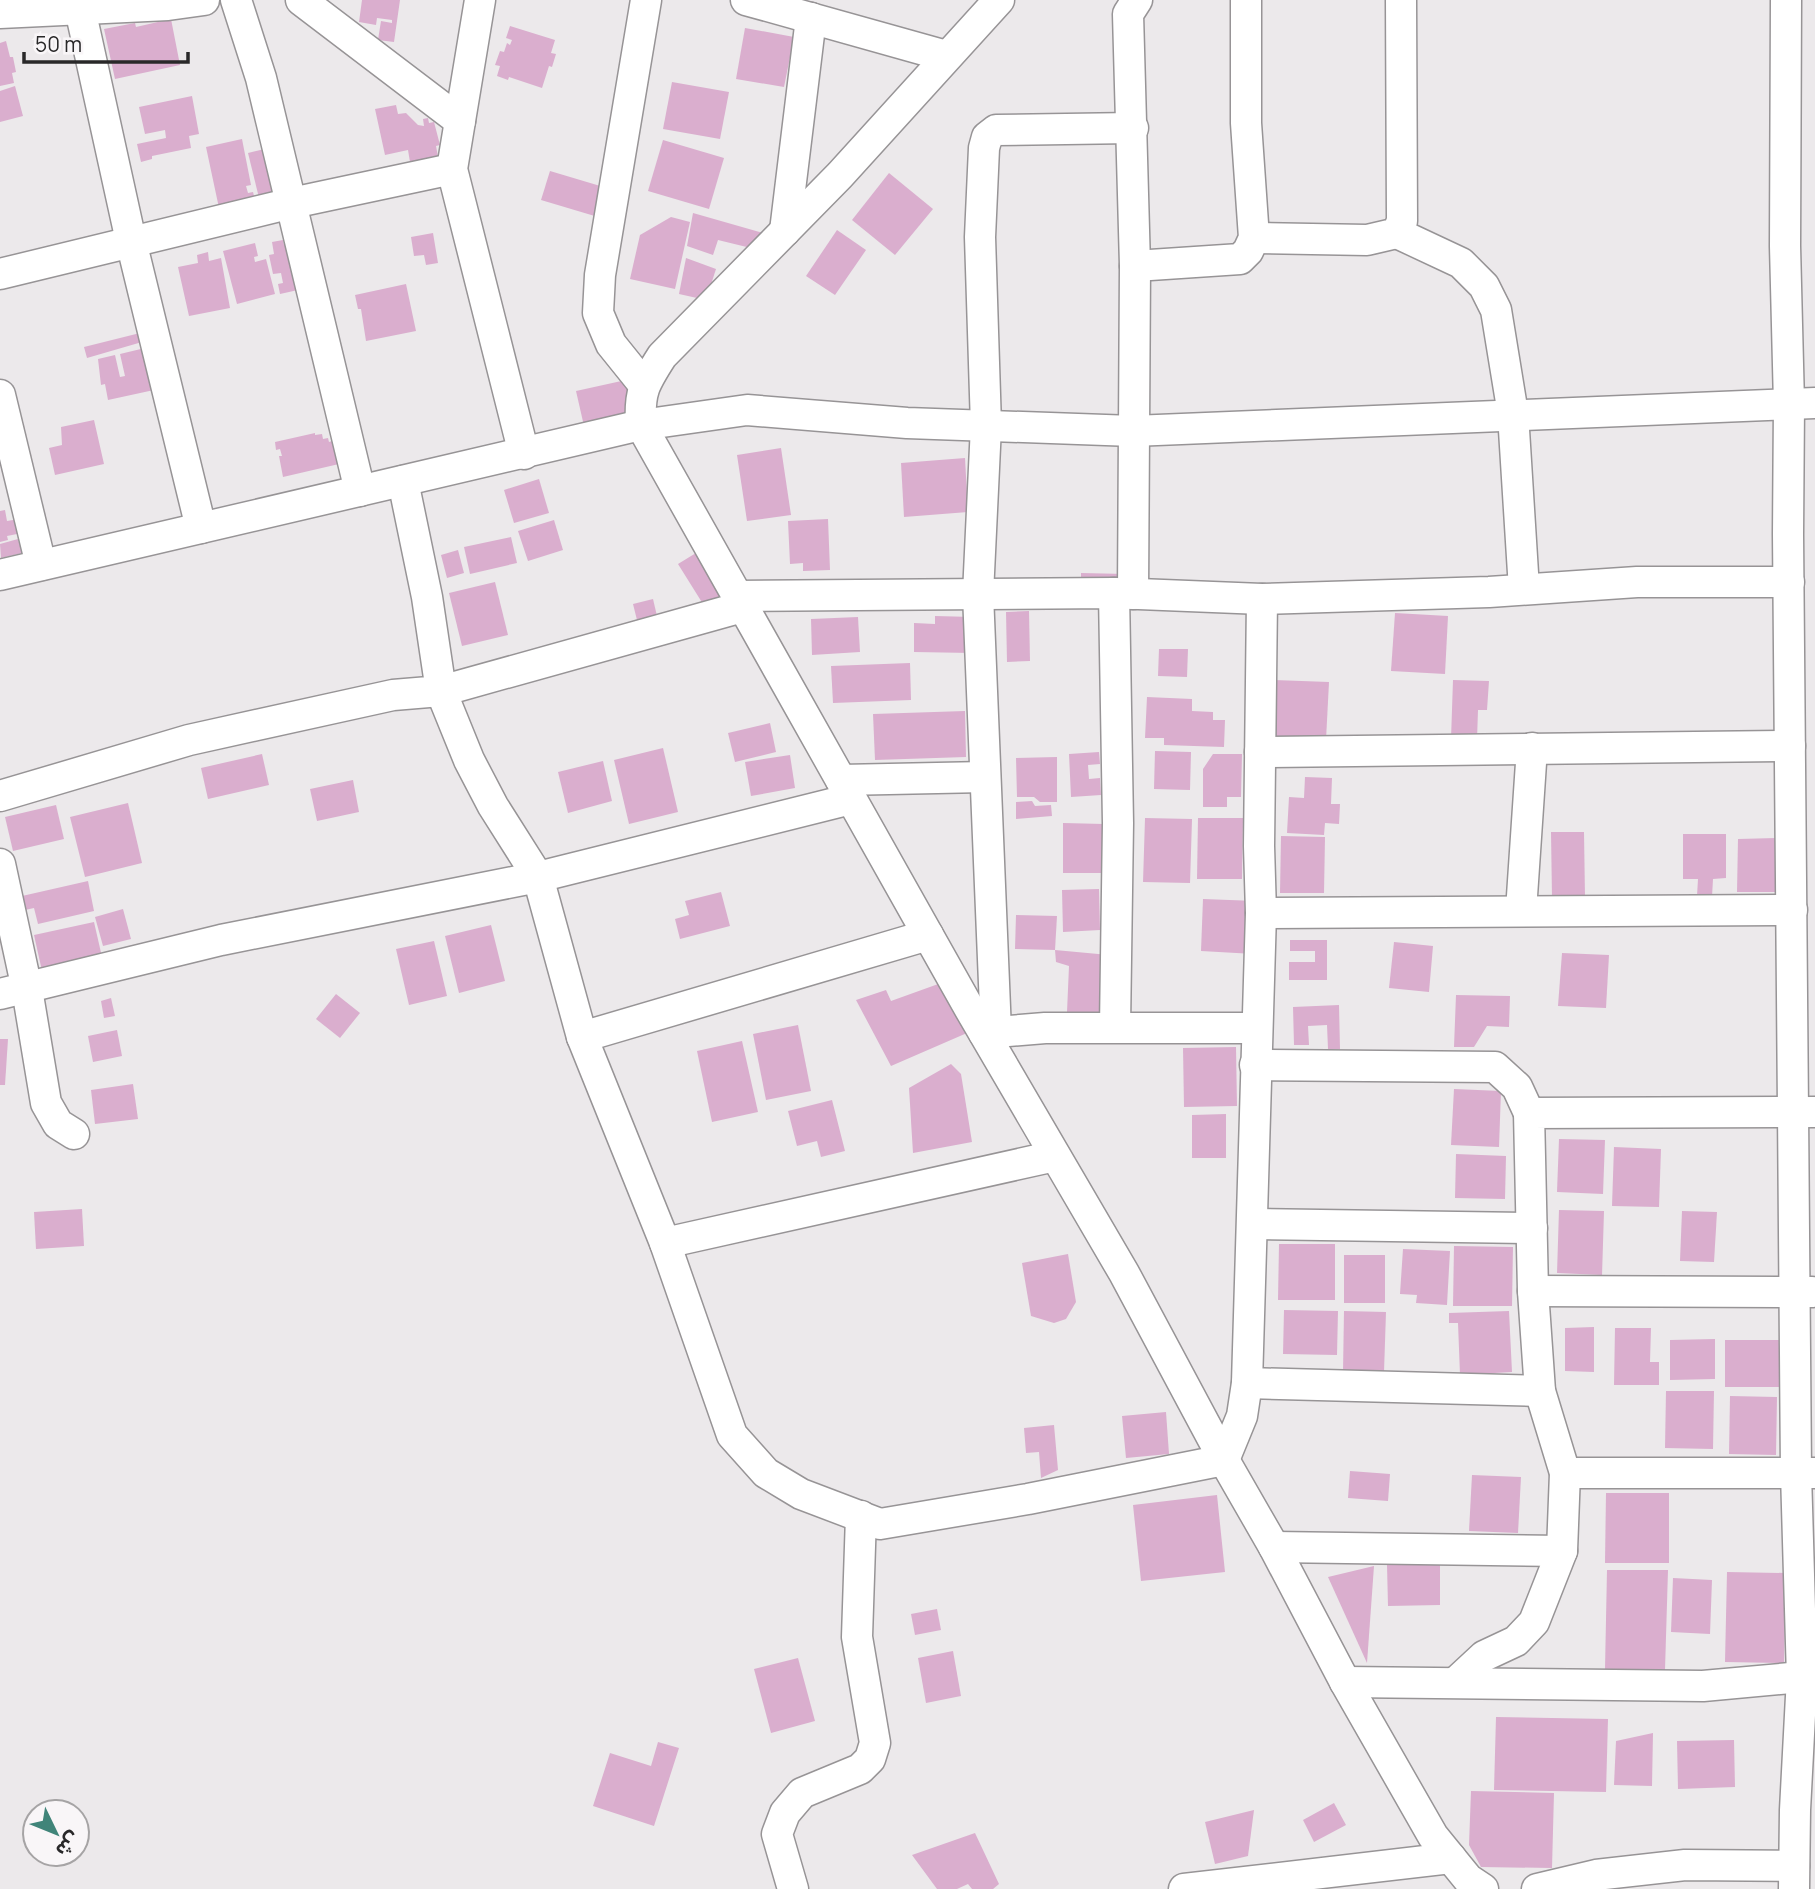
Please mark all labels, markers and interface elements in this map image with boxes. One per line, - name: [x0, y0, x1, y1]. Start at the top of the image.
- scale bar: [24, 21, 189, 65]
- text: 50 m: [35, 30, 82, 58]
- north arrow: [21, 1798, 91, 1868]
- text: ش: [50, 1826, 87, 1863]

